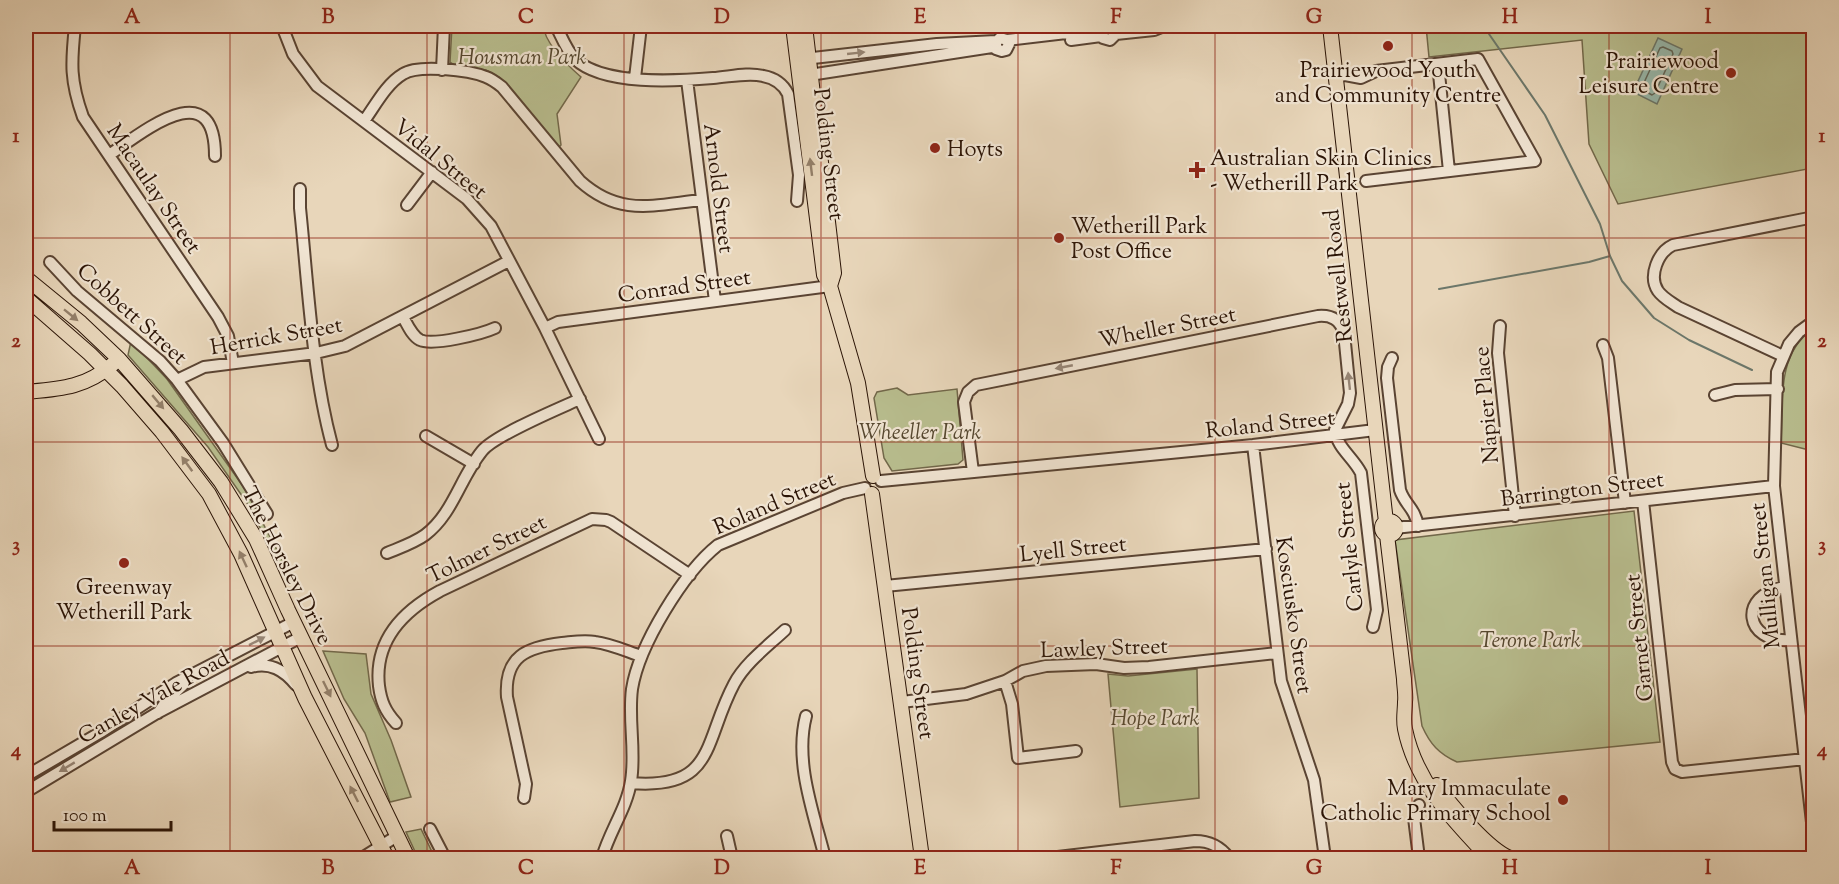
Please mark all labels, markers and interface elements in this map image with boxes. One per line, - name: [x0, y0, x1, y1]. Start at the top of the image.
- text: A: [124, 4, 141, 33]
- text: B: [322, 4, 335, 33]
- text: C: [518, 4, 534, 33]
- text: D: [714, 4, 730, 33]
- text: E: [914, 4, 927, 33]
- text: F: [1110, 4, 1122, 33]
- text: G: [1306, 4, 1323, 33]
- text: H: [1502, 4, 1518, 33]
- text: I: [1705, 4, 1712, 33]
- marker: Prairiewood Youth and Community Centre: [1381, 39, 1395, 53]
- park label: Housman Park: [458, 43, 586, 75]
- place label: Prairiewood Leisure Centre: [1579, 47, 1719, 104]
- one-way arrow: [846, 48, 865, 58]
- place label: Prairiewood Youth and Community Centre: [1275, 56, 1501, 113]
- marker: Prairiewood Leisure Centre: [1724, 66, 1738, 80]
- street label: Polding Street: [803, 86, 851, 223]
- street label: Vidal Street: [385, 112, 493, 209]
- street label: Macaulay Street: [97, 118, 208, 262]
- street label: Arnold Street: [693, 122, 741, 255]
- text: 1: [13, 123, 20, 152]
- text: 1: [1819, 123, 1826, 152]
- place label: Hoyts: [947, 135, 1003, 167]
- marker: Hoyts: [928, 141, 942, 155]
- place label: Australian Skin Clinics - Wetherill Park: [1210, 144, 1432, 201]
- one-way arrow: [806, 157, 816, 176]
- marker: Australian Skin Clinics - Wetherill Park: [1188, 161, 1206, 179]
- street label: Restwell Road: [1317, 207, 1363, 344]
- place label: Wetherill Park Post Office: [1071, 212, 1207, 269]
- marker: Wetherill Park Post Office: [1052, 231, 1066, 245]
- street label: Cobbett Street: [68, 257, 194, 374]
- street label: Conrad Street: [616, 263, 753, 313]
- street label: Wheller Street: [1096, 300, 1239, 358]
- one-way arrow: [63, 308, 79, 321]
- street label: Herrick Street: [208, 311, 346, 365]
- text: 2: [11, 328, 21, 357]
- text: 2: [1817, 328, 1827, 357]
- street label: Napier Place: [1467, 345, 1509, 465]
- one-way arrow: [1054, 363, 1073, 372]
- one-way arrow: [1344, 371, 1354, 390]
- one-way arrow: [151, 394, 164, 409]
- street label: Roland Street: [1204, 403, 1337, 449]
- park label: Wheeller Park: [859, 418, 981, 450]
- one-way arrow: [181, 456, 193, 472]
- street label: Roland Street: [709, 464, 842, 545]
- street label: Barrington Street: [1499, 465, 1666, 517]
- street label: Carlyle Street: [1328, 480, 1374, 613]
- street label: The Horsley Drive: [232, 482, 339, 651]
- street label: Mulligan Street: [1743, 501, 1791, 650]
- street label: Tolmer Street: [422, 508, 553, 593]
- street label: Lyell Street: [1018, 529, 1129, 572]
- text: 3: [12, 532, 20, 561]
- text: 3: [1818, 532, 1826, 561]
- street label: Kosciusko Street: [1265, 535, 1319, 696]
- one-way arrow: [238, 550, 247, 567]
- marker: Greenway Wetherill Park: [117, 556, 131, 570]
- street label: Garnet Street: [1618, 572, 1664, 703]
- place label: Greenway Wetherill Park: [56, 573, 192, 630]
- street label: Polding Street: [891, 605, 941, 742]
- park label: Terone Park: [1479, 626, 1581, 658]
- street label: Lawley Street: [1040, 632, 1169, 668]
- one-way arrow: [249, 636, 266, 646]
- street label: Canley Vale Road: [73, 644, 236, 754]
- one-way arrow: [322, 681, 331, 698]
- park label: Hope Park: [1110, 704, 1200, 736]
- text: 4: [10, 737, 21, 766]
- text: 4: [1816, 737, 1827, 766]
- one-way arrow: [59, 762, 75, 773]
- place label: Mary Immaculate Catholic Primary School: [1320, 774, 1551, 831]
- one-way arrow: [349, 786, 359, 803]
- marker: Mary Immaculate Catholic Primary School: [1556, 793, 1570, 807]
- scale bar: [54, 794, 171, 832]
- text: 100 m: [63, 804, 107, 830]
- text: A: [124, 855, 141, 884]
- text: B: [322, 855, 335, 884]
- text: C: [518, 855, 534, 884]
- text: D: [714, 855, 730, 884]
- text: E: [914, 855, 927, 884]
- text: F: [1110, 855, 1122, 884]
- text: G: [1306, 855, 1323, 884]
- text: H: [1502, 855, 1518, 884]
- text: I: [1705, 855, 1712, 884]

